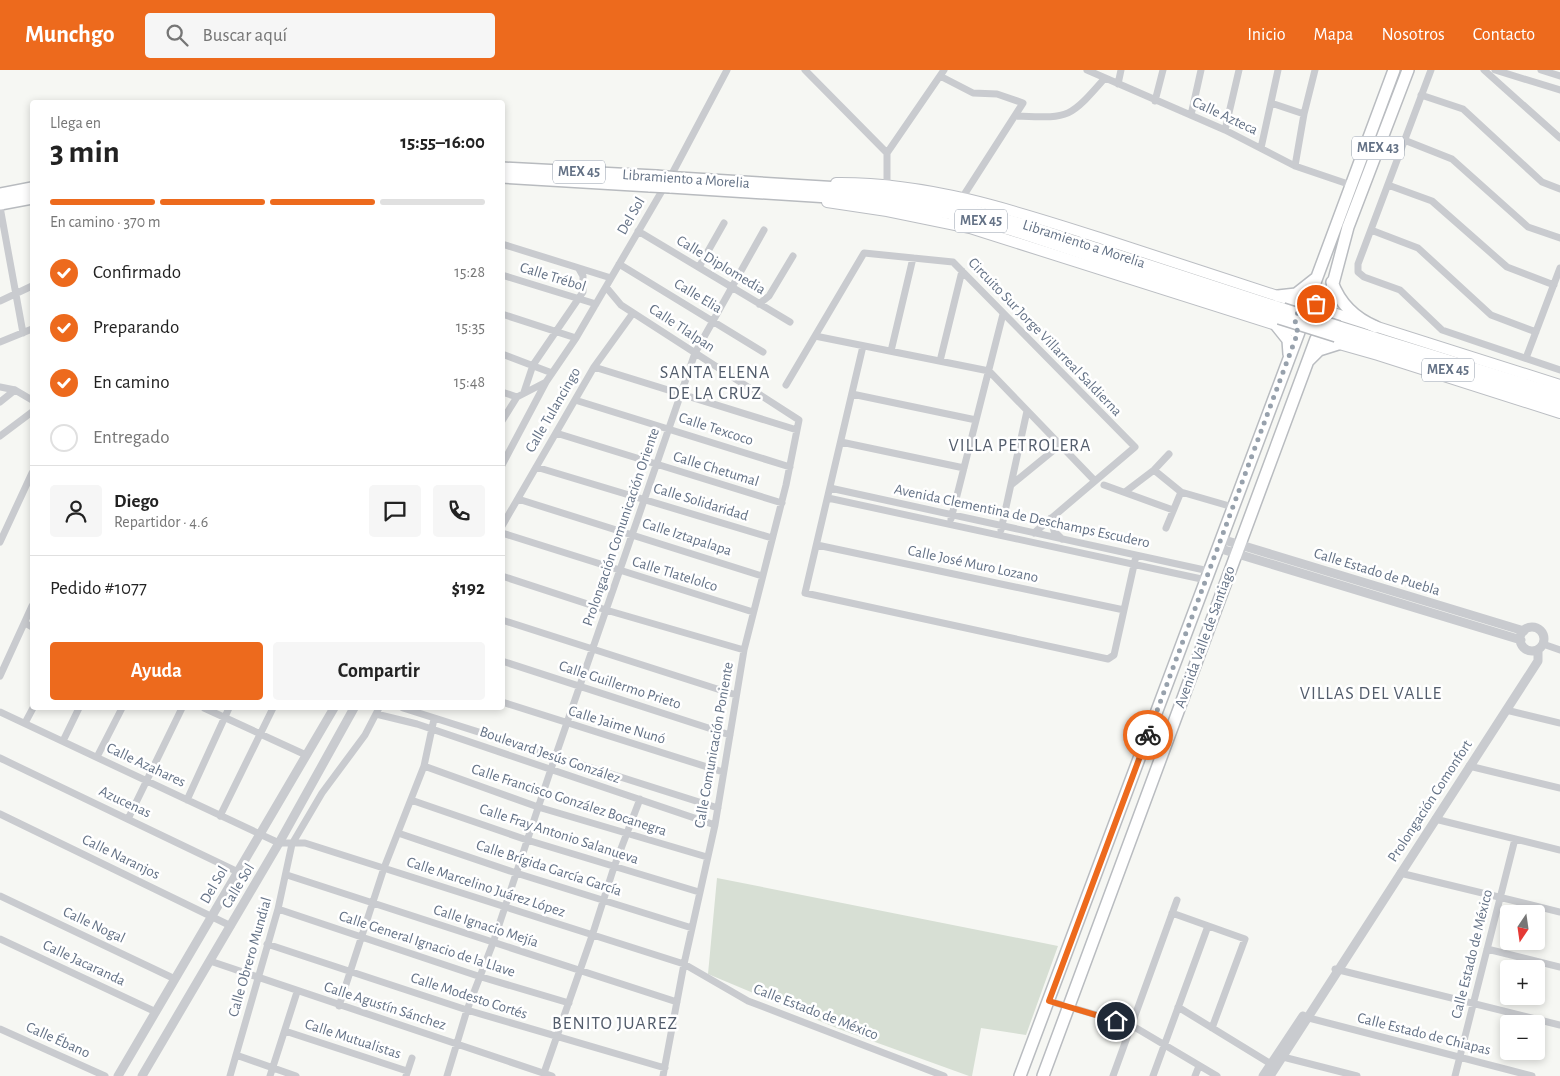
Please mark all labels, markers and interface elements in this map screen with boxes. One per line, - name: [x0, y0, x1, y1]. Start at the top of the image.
- search box: [145, 13, 495, 58]
- icon: search: [163, 21, 191, 49]
- text: Munchgo: [25, 23, 115, 47]
- text: Buscar aquí: [203, 26, 287, 45]
- text: Inicio: [1247, 26, 1286, 44]
- text: Mapa: [1314, 26, 1353, 44]
- text: Nosotros: [1381, 26, 1445, 44]
- text: Contacto: [1473, 26, 1535, 44]
- street label: Calle Azteca: [1190, 94, 1260, 138]
- text: Llega en: [50, 115, 101, 131]
- text: 15:55–16:00: [400, 133, 485, 152]
- text: 3 min: [50, 136, 120, 168]
- road number: MEX 43: [1352, 136, 1404, 160]
- road number: MEX 45: [553, 160, 605, 184]
- street label: Libramiento a Morelia: [622, 167, 750, 191]
- street label: Del Sol: [614, 195, 648, 237]
- road number: MEX 45: [955, 210, 1007, 232]
- text: En camino · 370 m: [50, 214, 161, 230]
- street label: Libramiento a Morelia: [1021, 217, 1147, 271]
- street label: Calle Diplomedia: [674, 233, 768, 297]
- street label: Circuito Sur Jorge Villarreal Saldierna: [965, 255, 1125, 419]
- icon: check: [50, 259, 78, 287]
- street label: Calle Trébol: [518, 260, 588, 294]
- text: Confirmado: [93, 263, 181, 282]
- text: 15:28: [454, 264, 485, 280]
- street label: Calle Elia: [671, 276, 725, 316]
- pin: [1295, 283, 1337, 325]
- icon: bag: [1302, 290, 1330, 318]
- street label: Calle Tlalpan: [646, 301, 718, 355]
- icon: check: [50, 314, 78, 342]
- text: Preparando: [93, 318, 179, 337]
- text: 15:35: [456, 319, 485, 335]
- road number: MEX 45: [1422, 358, 1474, 382]
- district label: SANTA ELENA DE LA CRUZ: [660, 364, 770, 403]
- street label: Calle Tulancingo: [523, 365, 583, 455]
- icon: check: [50, 369, 78, 397]
- text: En camino: [93, 373, 170, 392]
- text: 15:48: [454, 374, 485, 390]
- street label: Calle Texcoco: [677, 410, 755, 448]
- street label: Prolongación Comunicación Oriente: [580, 426, 662, 628]
- text: Entregado: [93, 428, 169, 447]
- district label: VILLA PETROLERA: [949, 437, 1091, 455]
- street label: Calle Chetumal: [671, 449, 761, 489]
- street label: Calle Solidaridad: [652, 480, 751, 524]
- street label: Avenida Clementina de Deschamps Escudero: [893, 482, 1151, 550]
- button: person: [50, 485, 102, 537]
- button: chat: [369, 485, 421, 537]
- button: phone: [433, 485, 485, 537]
- text: Diego: [114, 492, 159, 511]
- text: Repartidor · 4.6: [114, 514, 208, 530]
- street label: Calle Iztapalapa: [640, 515, 734, 559]
- street label: Calle José Muro Lozano: [906, 543, 1040, 585]
- street label: Calle Estado de Puebla: [1312, 546, 1442, 598]
- street label: Calle Tlatelolco: [630, 554, 720, 594]
- street label: Avenida Valle de Santiago: [1172, 564, 1238, 710]
- text: Pedido #1077: [50, 579, 147, 598]
- text: $192: [451, 579, 485, 598]
- button: Ayuda: [50, 642, 263, 700]
- button: Compartir: [273, 642, 485, 700]
- street label: Calle Guillermo Prieto: [557, 658, 683, 712]
- street label: Calle Comunicación Poniente: [692, 661, 736, 829]
- district label: VILLAS DEL VALLE: [1300, 685, 1442, 703]
- street label: Calle Jaime Nunó: [567, 703, 667, 747]
- courier: [1123, 710, 1173, 760]
- icon: bike: [1134, 721, 1162, 749]
- street label: Boulevard Jesús González: [478, 724, 622, 786]
- street label: Prolongación Comonfort: [1385, 737, 1475, 865]
- street label: Calle Azahares: [104, 740, 188, 790]
- street label: Calle Francisco González Bocanegra: [469, 761, 669, 839]
- street label: Azucenas: [97, 783, 153, 821]
- street label: Calle Fray Antonio Salanueva: [477, 801, 641, 867]
- street label: Calle Naranjos: [80, 832, 162, 882]
- street label: Calle Brígida García García: [474, 837, 624, 899]
- street label: Calle Marcelino Juárez López: [405, 854, 567, 920]
- street label: Calle Sol: [219, 861, 257, 911]
- street label: Del Sol: [197, 864, 231, 906]
- street label: Calle Estado de México: [1449, 888, 1495, 1020]
- street label: Calle Obrero Mundial: [226, 895, 274, 1019]
- street label: Calle Ignacio Mejía: [432, 902, 540, 950]
- street label: Calle Nogal: [61, 904, 127, 946]
- north arrow: [1500, 905, 1545, 950]
- map controls: [1500, 905, 1545, 1060]
- street label: Calle General Ignacio de la Llave: [337, 908, 517, 980]
- street label: Calle Jacaranda: [40, 937, 128, 989]
- button: +: [1500, 960, 1545, 1005]
- street label: Calle Modesto Cortés: [409, 970, 529, 1022]
- street label: Calle Agustín Sánchez: [322, 979, 448, 1033]
- street label: Calle Estado de México: [751, 981, 881, 1043]
- pin: [1095, 1000, 1137, 1042]
- icon: home: [1102, 1007, 1130, 1035]
- street label: Calle Estado de Chiapas: [1356, 1010, 1492, 1058]
- district label: BENITO JUAREZ: [552, 1015, 678, 1033]
- button: −: [1500, 1015, 1545, 1060]
- street label: Calle Mutualistas: [303, 1016, 403, 1062]
- street label: Calle Ébano: [24, 1017, 93, 1061]

